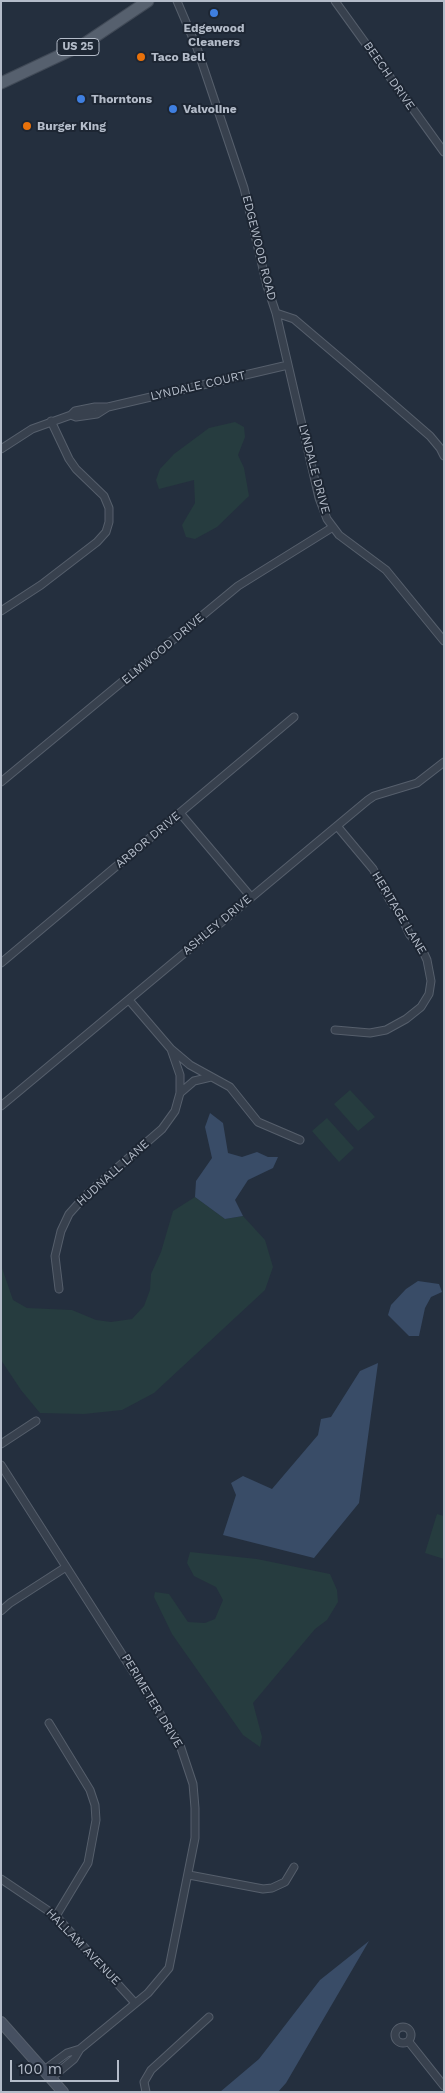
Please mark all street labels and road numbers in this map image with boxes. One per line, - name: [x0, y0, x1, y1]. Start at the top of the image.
- road number: US 25: [57, 38, 99, 56]
- street label: BEECH DRIVE: [360, 39, 418, 113]
- street label: EDGEWOOD ROAD: [239, 194, 279, 302]
- street label: LYNDALE COURT: [149, 368, 247, 404]
- street label: LYNDALE DRIVE: [295, 423, 333, 515]
- street label: ELMWOOD DRIVE: [119, 610, 207, 688]
- street label: ARBOR DRIVE: [113, 809, 183, 871]
- street label: HERITAGE LANE: [369, 869, 429, 957]
- street label: ASHLEY DRIVE: [180, 892, 254, 958]
- street label: HUDNALL LANE: [74, 1137, 152, 1209]
- street label: PERIMETER DRIVE: [118, 1651, 186, 1751]
- street label: HALLAM AVENUE: [43, 1906, 123, 1988]

